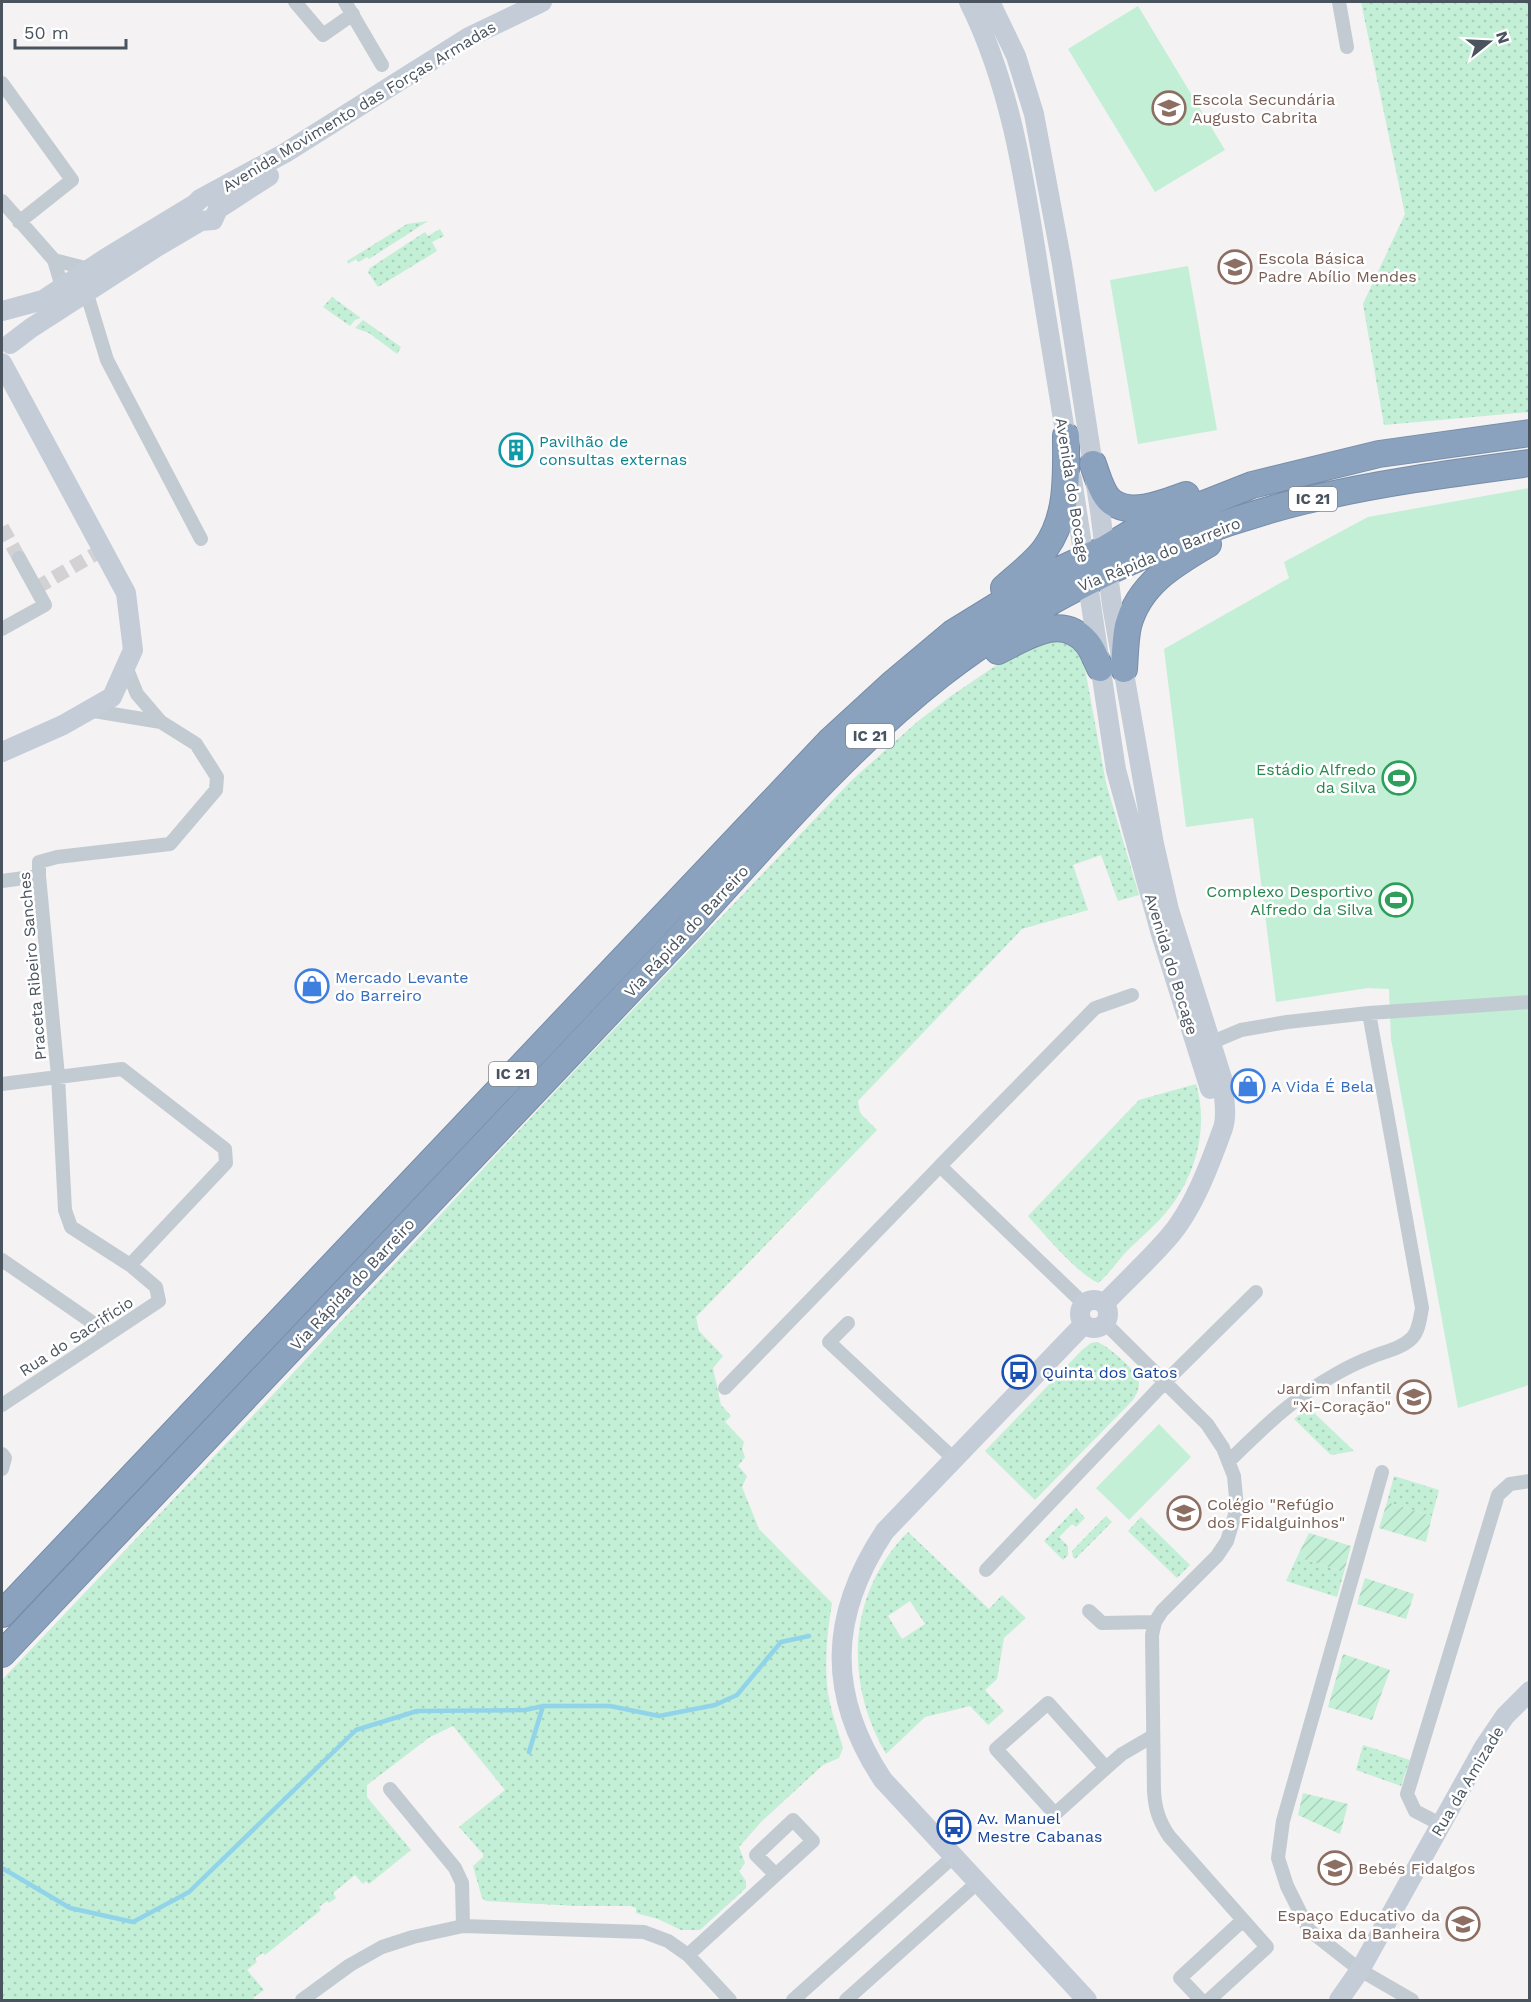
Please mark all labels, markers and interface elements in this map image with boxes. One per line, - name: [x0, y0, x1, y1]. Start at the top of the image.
- scale bar: [15, 12, 126, 50]
- north arrow: [1459, 12, 1519, 72]
- street label: Avenida Movimento das Forças Armadas: [219, 17, 499, 196]
- text: 50 m: [24, 22, 69, 43]
- text: N: [1492, 29, 1514, 46]
- school or university icon: Escola Secundária Augusto Cabrita: [1151, 90, 1187, 126]
- place label: Escola Secundária Augusto Cabrita: [1192, 90, 1335, 127]
- school or university icon: Escola Básica Padre Abílio Mendes: [1217, 249, 1253, 285]
- place label: Escola Básica Padre Abílio Mendes: [1258, 249, 1417, 286]
- street label: Avenida do Bocage: [1052, 416, 1093, 564]
- building icon: Pavilhão de consultas externas: [498, 432, 534, 468]
- place label: Pavilhão de consultas externas: [539, 432, 687, 469]
- road number: IC 21: [1289, 487, 1337, 511]
- street label: Via Rápida do Barreiro: [1075, 513, 1243, 596]
- road number: IC 21: [846, 724, 894, 748]
- place label: Estádio Alfredo da Silva: [1256, 760, 1376, 797]
- sports icon: Estádio Alfredo da Silva: [1381, 760, 1417, 796]
- street label: Via Rápida do Barreiro: [620, 861, 753, 1001]
- street label: Praceta Ribeiro Sanches: [15, 871, 50, 1061]
- place label: Complexo Desportivo Alfredo da Silva: [1206, 882, 1373, 919]
- sports icon: Complexo Desportivo Alfredo da Silva: [1378, 882, 1414, 918]
- street label: Avenida do Bocage: [1141, 891, 1202, 1037]
- shop icon: Mercado Levante do Barreiro: [294, 968, 330, 1004]
- place label: Mercado Levante do Barreiro: [335, 968, 468, 1005]
- road number: IC 21: [489, 1062, 537, 1086]
- shop icon: A Vida É Bela: [1230, 1068, 1266, 1104]
- place label: A Vida É Bela: [1271, 1077, 1374, 1096]
- street label: Via Rápida do Barreiro: [286, 1214, 419, 1354]
- street label: Rua do Sacrifício: [16, 1293, 137, 1380]
- bus stop icon: Quinta dos Gatos: [1001, 1354, 1037, 1390]
- place label: Quinta dos Gatos: [1042, 1363, 1177, 1382]
- place label: Jardim Infantil "Xi-Coração": [1277, 1379, 1391, 1416]
- school or university icon: Jardim Infantil "Xi-Coração": [1396, 1379, 1432, 1415]
- school or university icon: Colégio "Refúgio dos Fidalguinhos": [1166, 1495, 1202, 1531]
- place label: Colégio "Refúgio dos Fidalguinhos": [1207, 1495, 1345, 1532]
- street label: Rua da Amizade: [1427, 1723, 1508, 1840]
- bus stop icon: Av. Manuel Mestre Cabanas: [936, 1809, 972, 1845]
- place label: Av. Manuel Mestre Cabanas: [977, 1809, 1102, 1846]
- school or university icon: Bebés Fidalgos: [1317, 1850, 1353, 1886]
- place label: Bebés Fidalgos: [1358, 1859, 1475, 1878]
- place label: Espaço Educativo da Baixa da Banheira: [1277, 1906, 1440, 1943]
- school or university icon: Espaço Educativo da Baixa da Banheira: [1445, 1906, 1481, 1942]

